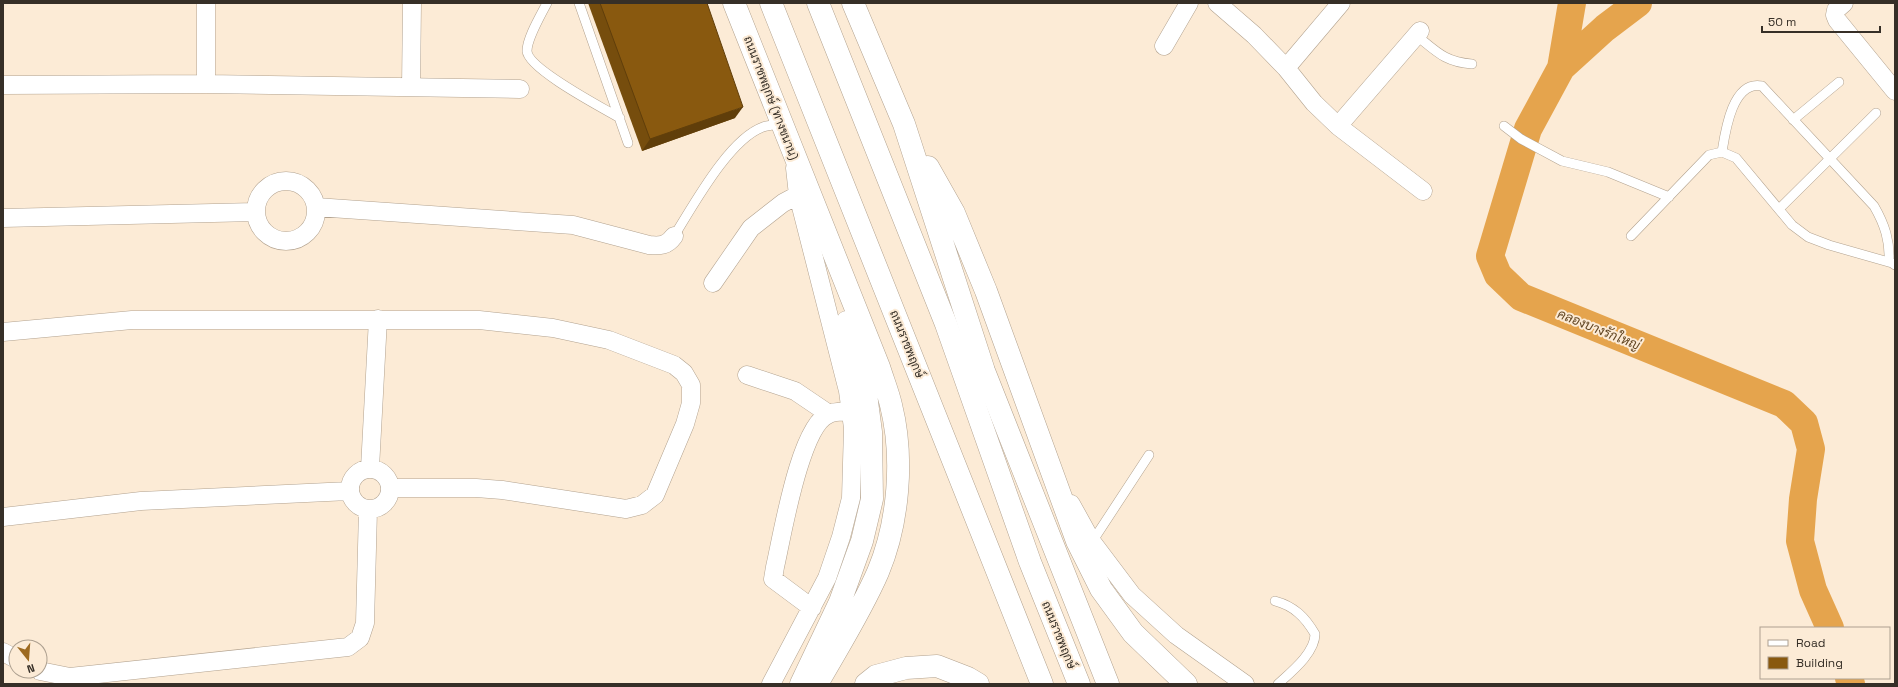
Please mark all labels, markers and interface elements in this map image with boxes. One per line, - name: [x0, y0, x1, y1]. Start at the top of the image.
- scale bar: [1762, 8, 1880, 34]
- text: 50 m: [1768, 14, 1796, 30]
- street label: ถนนราชพฤกษ์ (ทางขนาน): [740, 34, 802, 162]
- water label: คลองบางรักใหญ่: [1555, 305, 1643, 354]
- street label: ถนนราชพฤกษ์: [886, 308, 928, 381]
- street label: ถนนราชพฤกษ์: [1038, 599, 1080, 672]
- legend: [1760, 627, 1890, 679]
- text: Road: [1796, 635, 1825, 651]
- north arrow: [8, 639, 48, 679]
- text: Building: [1796, 655, 1843, 671]
- text: N: [25, 661, 36, 676]

